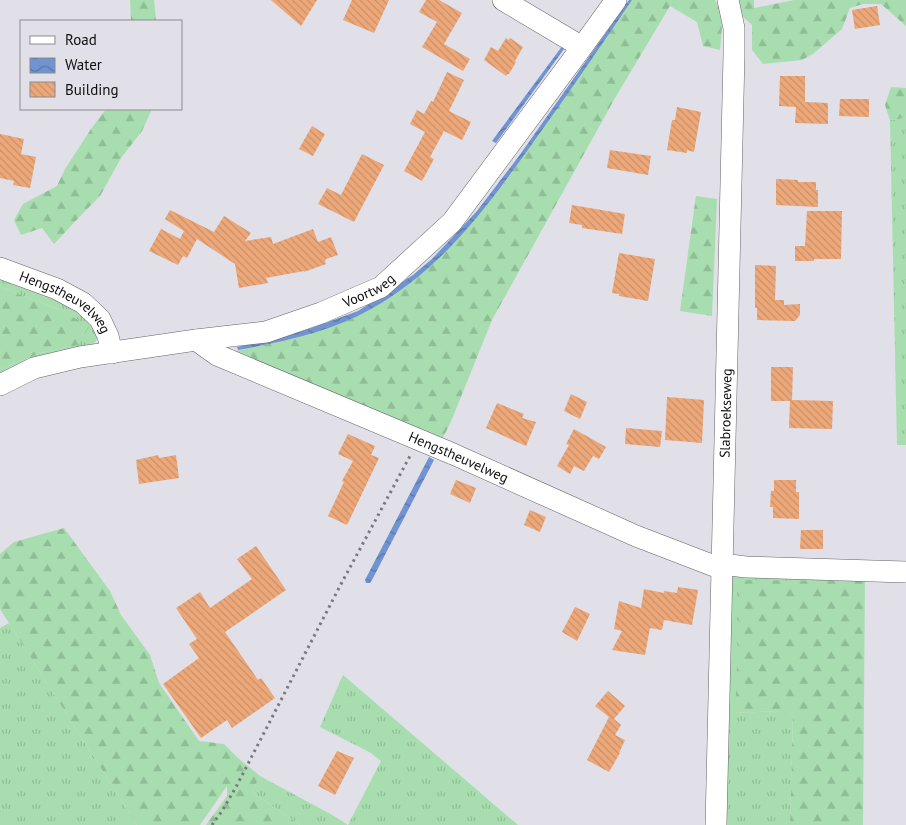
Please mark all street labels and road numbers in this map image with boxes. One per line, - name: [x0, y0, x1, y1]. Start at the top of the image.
- street label: Hengstheuvelweg: [17, 267, 115, 336]
- street label: Voortweg: [339, 270, 399, 312]
- street label: Slabroekseweg: [716, 368, 736, 458]
- street label: Hengstheuvelweg: [406, 427, 511, 487]

